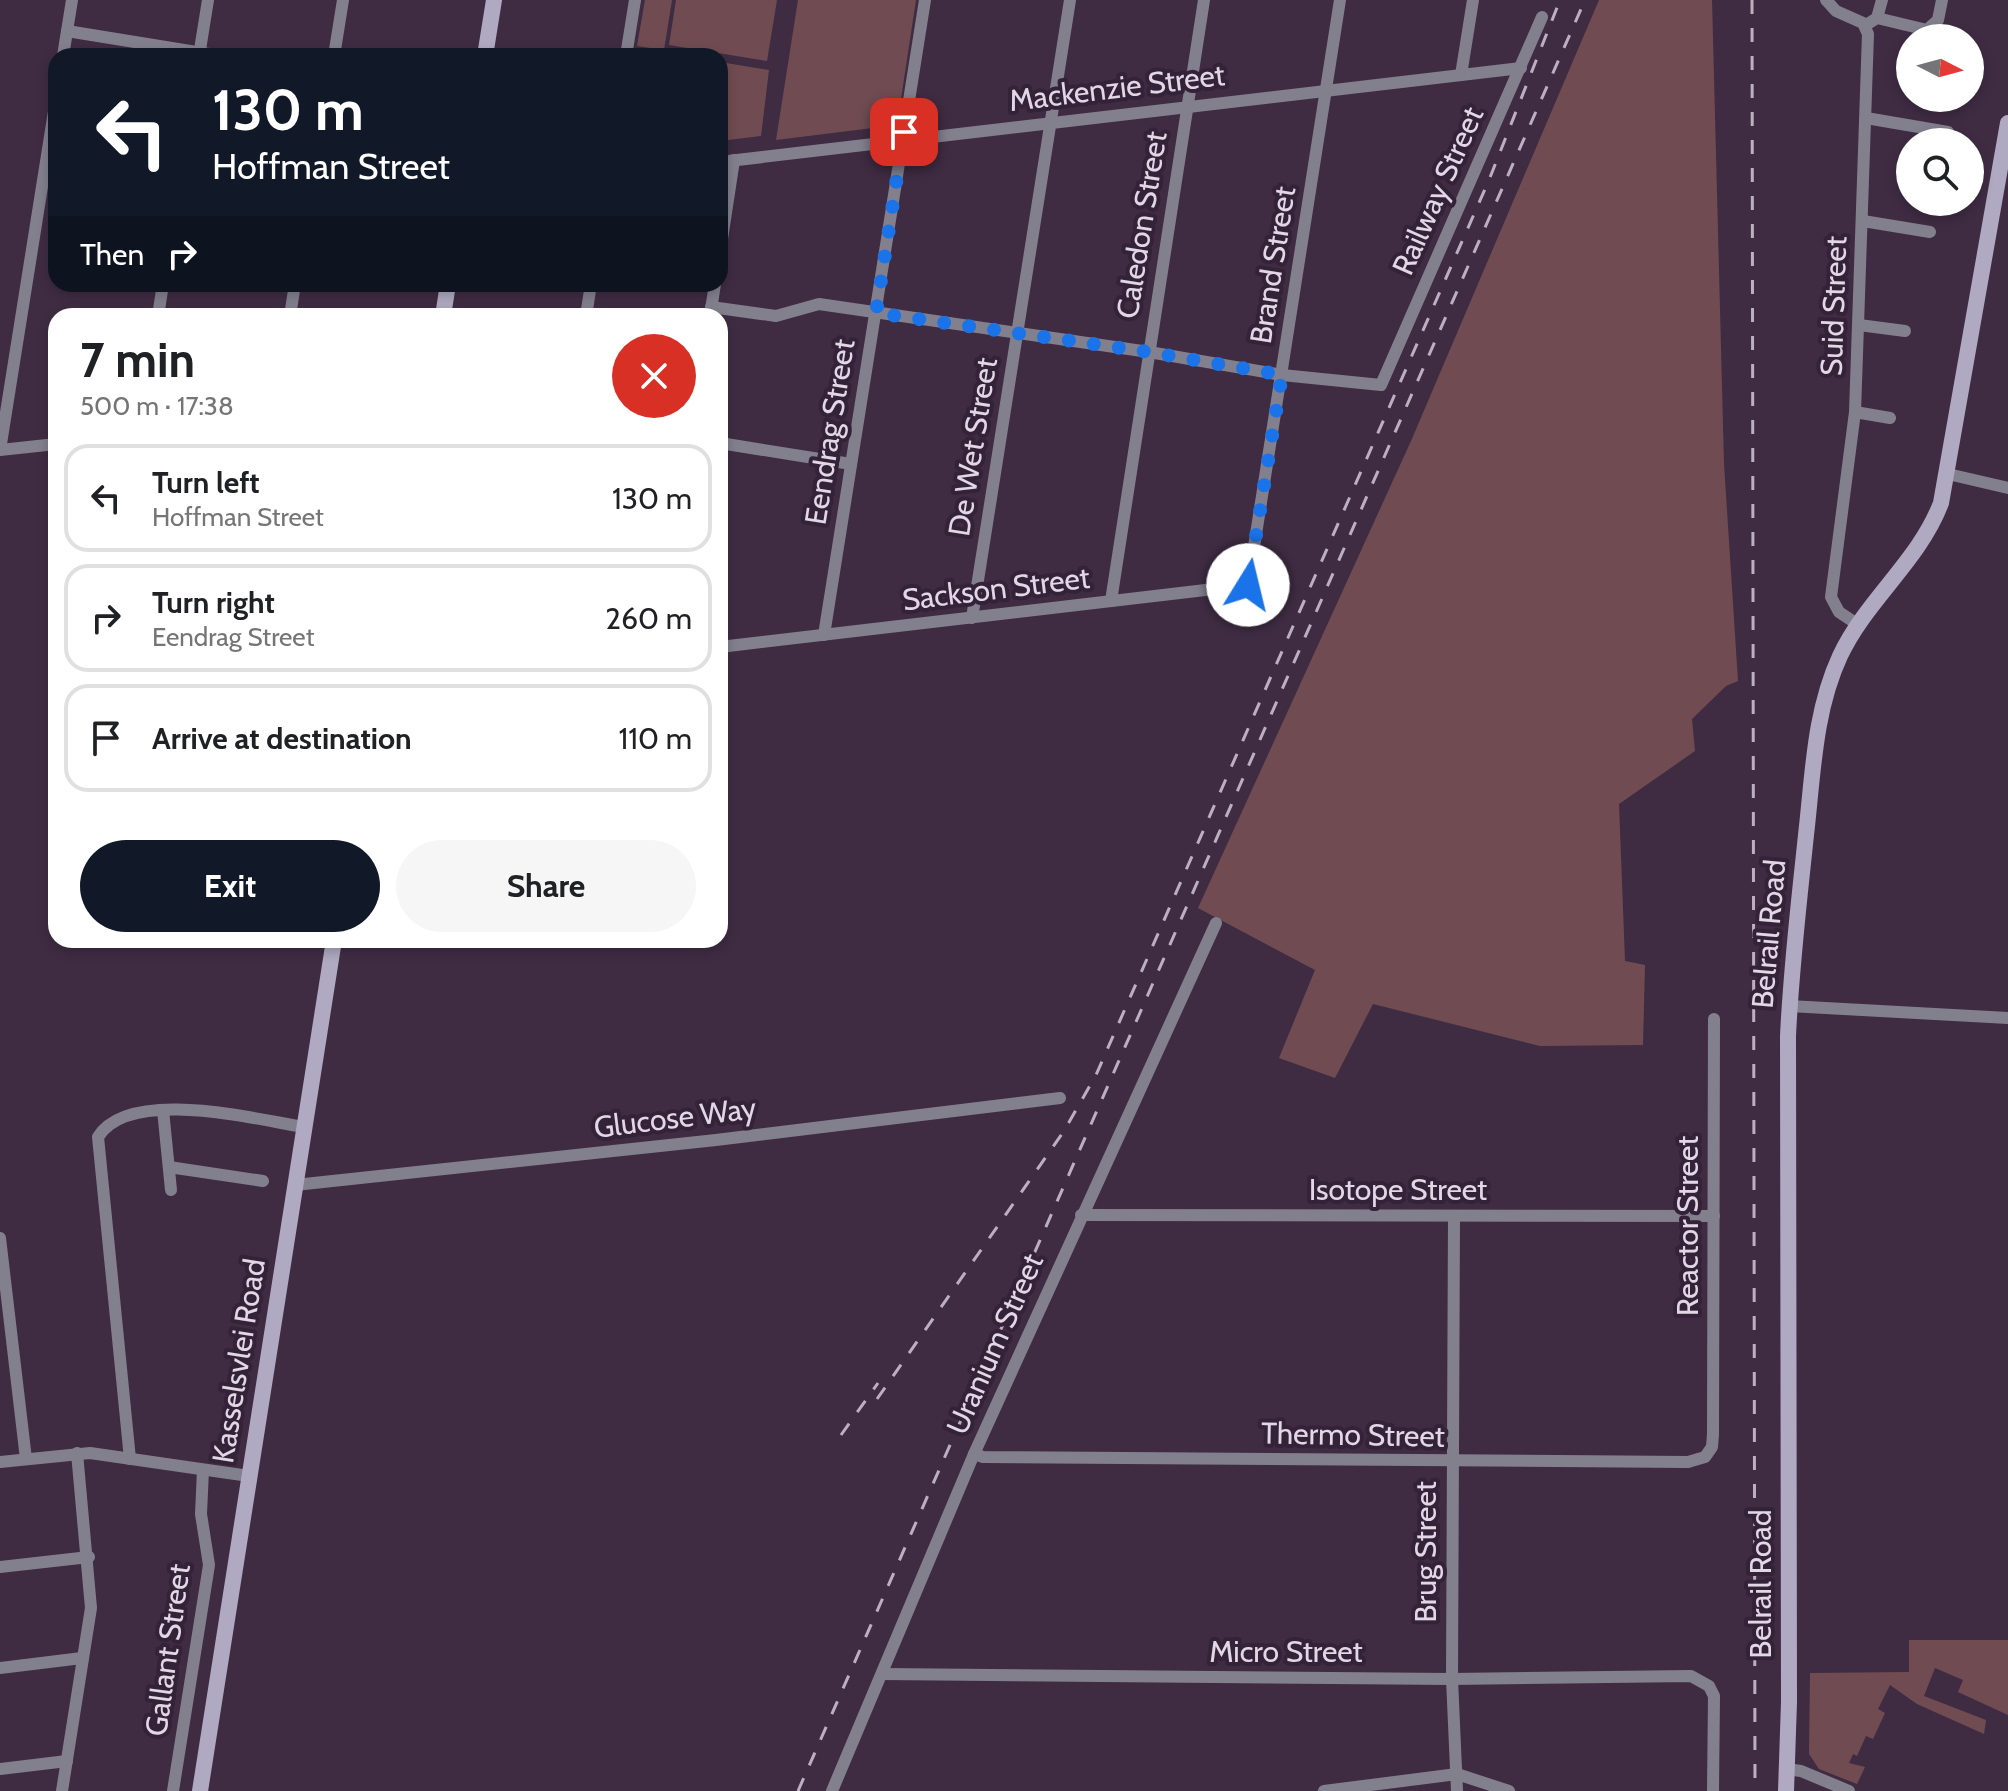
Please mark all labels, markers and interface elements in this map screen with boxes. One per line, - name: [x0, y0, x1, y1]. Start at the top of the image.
- north arrow: [1896, 24, 1984, 112]
- map controls: [1896, 24, 1984, 216]
- street label: Mackenzie Street: [1007, 56, 1227, 119]
- text: 130 m: [212, 76, 364, 144]
- icon: left: [80, 80, 184, 184]
- pin: [870, 98, 938, 166]
- street label: Railway Street: [1384, 101, 1491, 281]
- icon: arrive: [882, 110, 926, 154]
- button: search: [1896, 128, 1984, 216]
- street label: Caledon Street: [1108, 129, 1175, 321]
- text: Hoffman Street: [212, 144, 450, 188]
- street label: Brand Street: [1242, 184, 1303, 346]
- icon: right: [160, 232, 204, 276]
- street label: Suid Street: [1813, 235, 1854, 377]
- text: Then: [80, 236, 144, 273]
- text: 7 min: [80, 331, 195, 389]
- button: close: [612, 334, 696, 418]
- street label: Eendrag Street: [797, 336, 862, 527]
- street label: De Wet Street: [940, 355, 1005, 539]
- text: 500 m · 17:38: [80, 390, 234, 422]
- text: Turn left: [152, 464, 260, 501]
- icon: left: [84, 476, 128, 520]
- text: 130 m: [612, 480, 692, 517]
- text: Hoffman Street: [152, 501, 324, 533]
- position arrow: [1206, 543, 1290, 627]
- street label: Sackson Street: [900, 559, 1092, 618]
- text: Turn right: [152, 584, 275, 621]
- icon: right: [84, 596, 128, 640]
- text: 260 m: [605, 600, 692, 637]
- text: Eendrag Street: [152, 621, 314, 653]
- icon: arrive: [84, 716, 128, 760]
- text: Arrive at destination: [152, 720, 412, 757]
- text: 110 m: [618, 720, 692, 757]
- button: Exit: [80, 840, 380, 932]
- button: Share: [396, 840, 696, 932]
- street label: Belrail Road: [1744, 858, 1793, 1010]
- street label: Glucose Way: [592, 1089, 758, 1146]
- street label: Reactor Street: [1669, 1136, 1706, 1316]
- street label: Isotope Street: [1309, 1171, 1487, 1208]
- street label: Uranium Street: [938, 1248, 1051, 1440]
- street label: Kasselsvlei Road: [204, 1256, 273, 1466]
- street label: Thermo Street: [1261, 1414, 1445, 1455]
- street label: Brug Street: [1407, 1481, 1444, 1623]
- street label: Belrail Road: [1742, 1509, 1779, 1659]
- street label: Gallant Street: [137, 1561, 198, 1738]
- street label: Micro Street: [1209, 1633, 1363, 1670]

